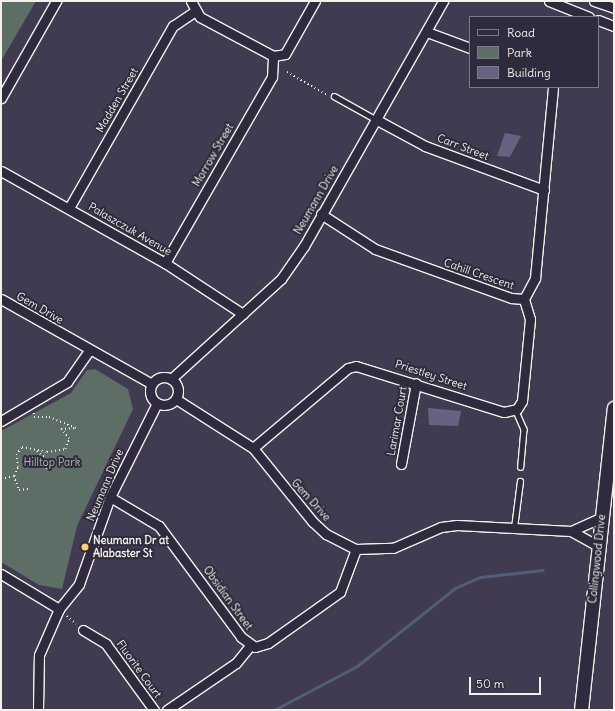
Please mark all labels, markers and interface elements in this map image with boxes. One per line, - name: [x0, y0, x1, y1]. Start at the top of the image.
- legend: [469, 16, 599, 88]
- text: Road: [507, 25, 535, 40]
- text: Park: [507, 45, 532, 60]
- street label: Madden Street: [93, 65, 141, 135]
- text: Building: [507, 65, 551, 80]
- street label: Morrow Street: [190, 121, 236, 189]
- street label: Carr Street: [435, 131, 491, 163]
- street label: Neumann Drive: [291, 163, 341, 237]
- street label: Palaszczuk Avenue: [86, 200, 174, 258]
- street label: Cahill Crescent: [442, 256, 516, 292]
- street label: Gem Drive: [14, 289, 66, 327]
- street label: Priestley Street: [393, 357, 469, 393]
- street label: Larimar Court: [384, 385, 410, 457]
- street label: Neumann Drive: [84, 447, 126, 523]
- park label: Hilltop Park: [24, 455, 80, 469]
- street label: Gem Drive: [289, 476, 333, 524]
- street label: Collingwood Drive: [586, 514, 608, 604]
- place label: Neumann Dr at Alabaster St: [93, 534, 169, 560]
- marker: Neumann Dr at Alabaster St: [80, 542, 90, 552]
- street label: Obsidian Street: [200, 564, 256, 632]
- street label: Fluorite Court: [114, 638, 164, 700]
- scale bar: [471, 669, 543, 695]
- text: 50 m: [476, 676, 504, 691]

